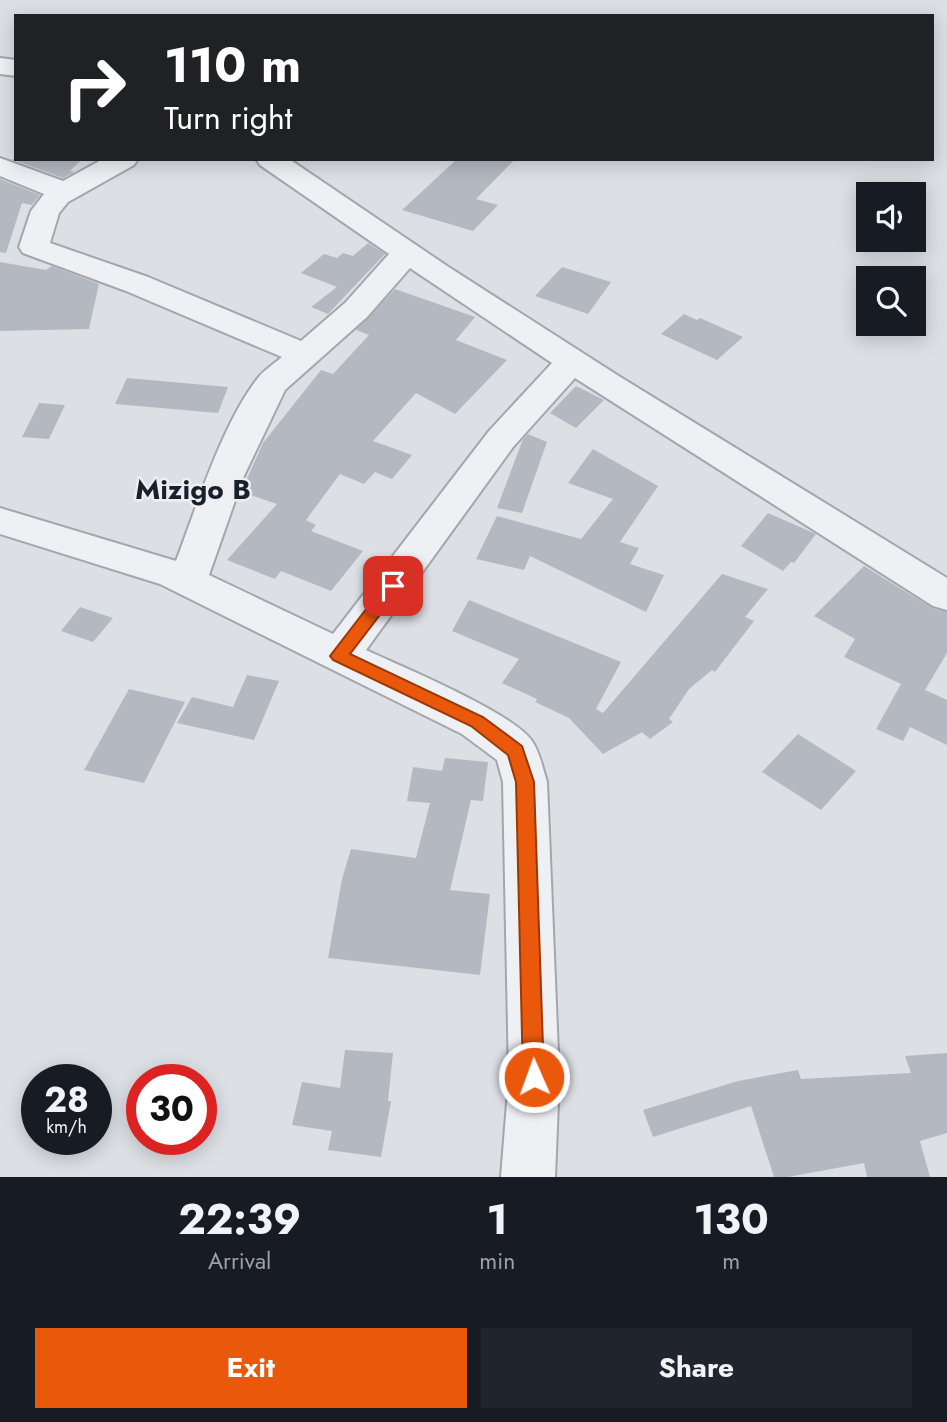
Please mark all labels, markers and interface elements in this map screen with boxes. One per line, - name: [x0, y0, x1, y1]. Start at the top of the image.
- text: 110 m: [164, 30, 301, 100]
- icon: right: [49, 42, 140, 133]
- text: Turn right: [164, 95, 293, 141]
- map controls: [856, 182, 926, 336]
- button: sound: [856, 182, 926, 252]
- button: search: [856, 266, 926, 336]
- district label: Mizigo B: [135, 469, 251, 510]
- pin: [363, 556, 423, 616]
- icon: arrive: [374, 567, 412, 605]
- position arrow: [497, 1040, 571, 1114]
- speed limit sign: 30: [126, 1064, 217, 1155]
- text: 28: [44, 1075, 89, 1125]
- text: km/h: [46, 1114, 87, 1140]
- text: 22:39: [178, 1189, 301, 1250]
- text: 1: [487, 1189, 508, 1250]
- text: 130: [693, 1189, 769, 1250]
- text: Arrival: [208, 1244, 271, 1278]
- text: min: [479, 1244, 515, 1278]
- text: m: [722, 1244, 740, 1278]
- button: Exit: [35, 1328, 467, 1408]
- button: Share: [481, 1328, 912, 1408]

